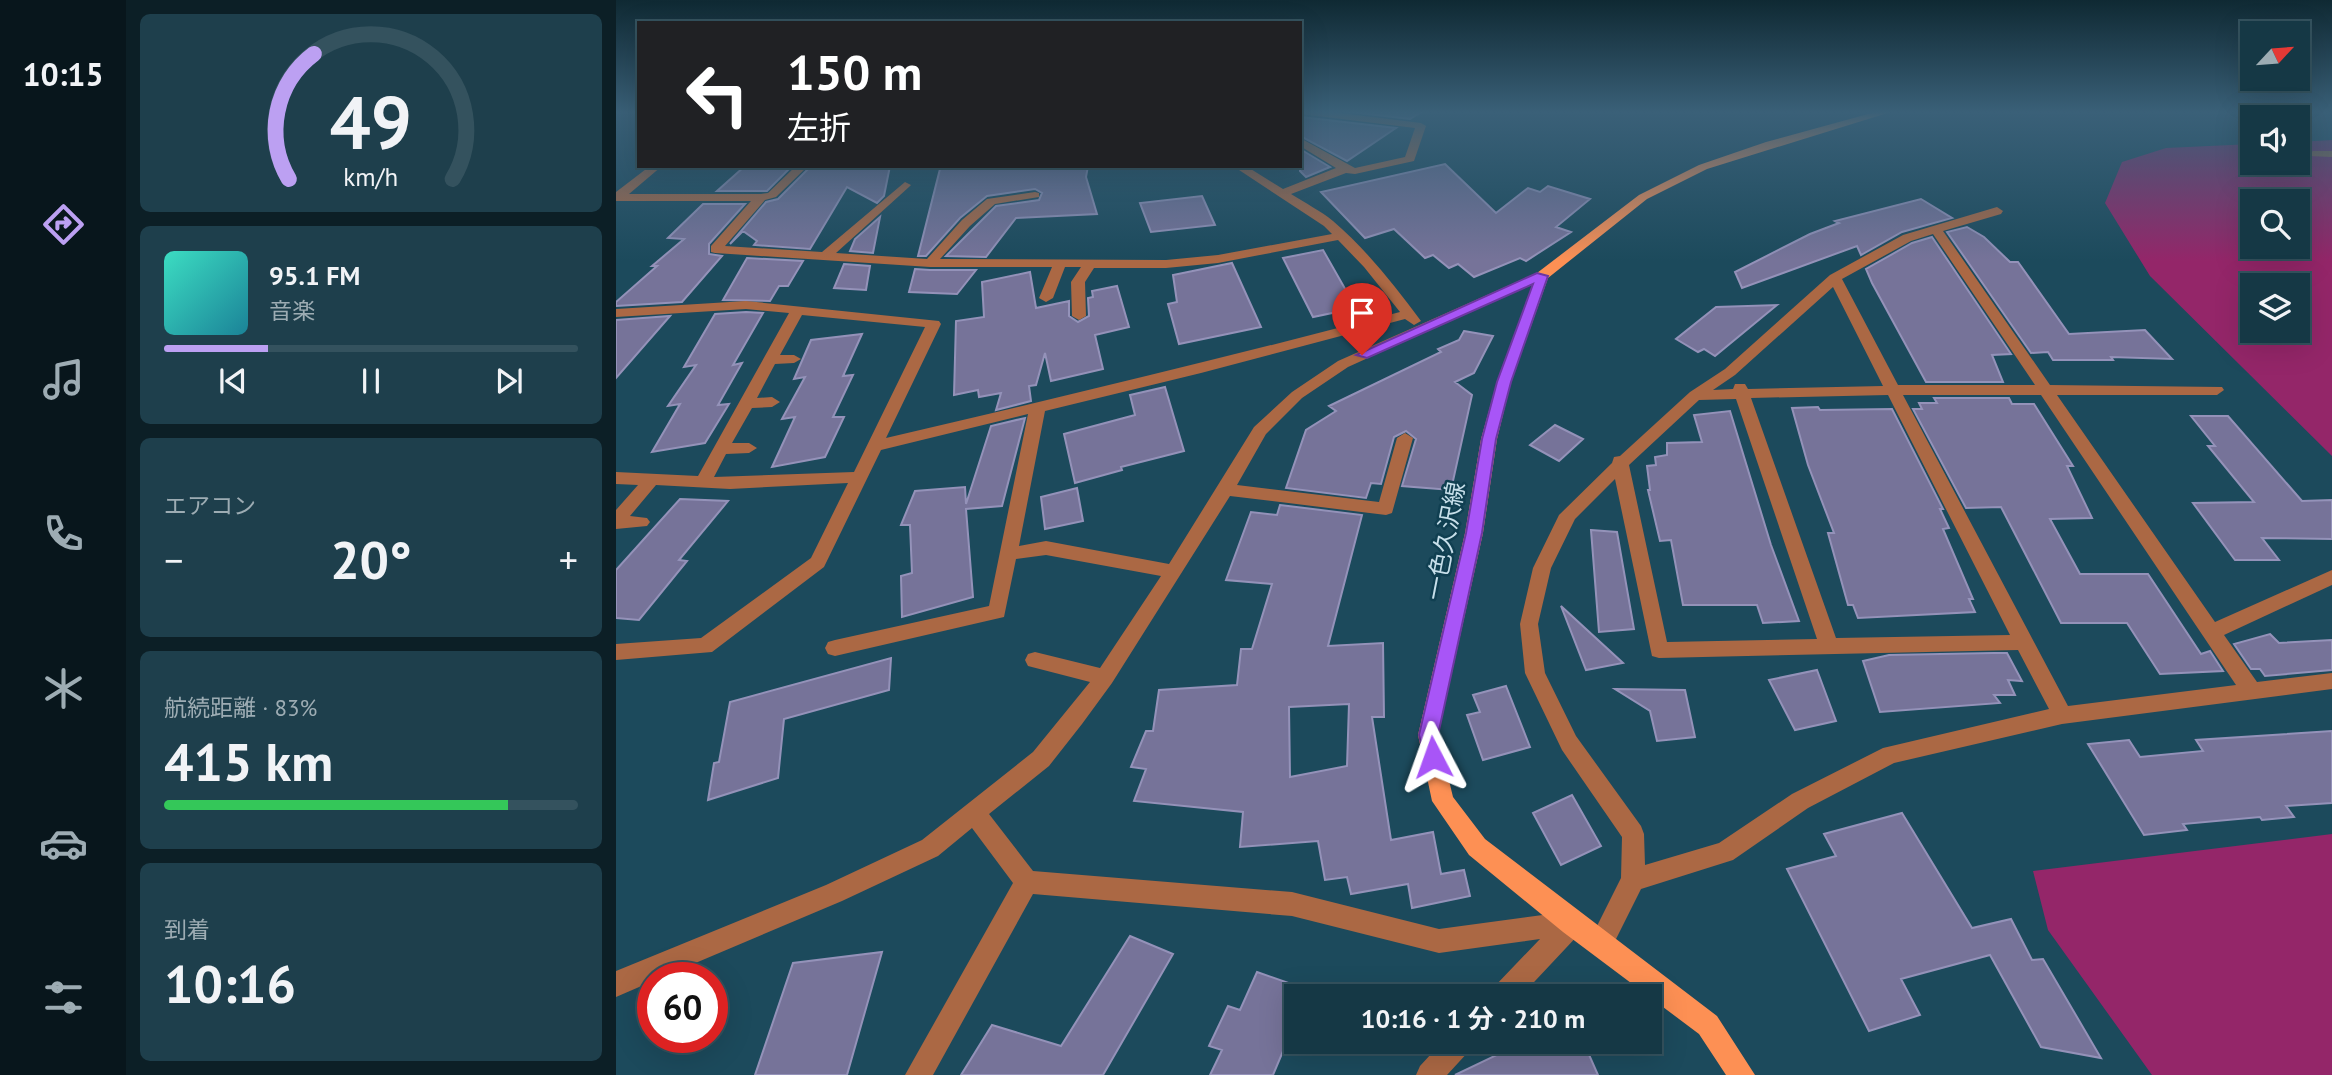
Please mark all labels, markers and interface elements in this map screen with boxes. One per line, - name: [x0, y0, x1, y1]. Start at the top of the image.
- north arrow: [2240, 21, 2310, 91]
- map controls: [2240, 21, 2310, 343]
- text: 150 m: [787, 40, 922, 104]
- icon: left: [672, 49, 763, 140]
- text: 10:15: [22, 53, 104, 95]
- text: 49: [330, 75, 412, 169]
- button: sound: [2240, 105, 2310, 175]
- text: 左折: [787, 106, 851, 148]
- text: km/h: [344, 161, 398, 193]
- button: search: [2240, 189, 2310, 259]
- icon: directions: [39, 200, 88, 249]
- text: 95.1 FM: [269, 259, 360, 292]
- button: layers: [2240, 273, 2310, 343]
- pin: [1332, 283, 1392, 355]
- icon: arrive: [1343, 294, 1381, 332]
- text: 音楽: [269, 296, 315, 325]
- icon: music: [39, 355, 88, 404]
- icon: previous: [214, 362, 252, 400]
- icon: pause: [352, 362, 390, 400]
- icon: next: [490, 362, 528, 400]
- street label: 一色久沢線: [1418, 479, 1472, 603]
- text: エアコン: [164, 491, 256, 520]
- icon: phone: [39, 509, 88, 558]
- text: 20°: [330, 526, 412, 593]
- text: −: [164, 535, 183, 584]
- text: +: [559, 535, 578, 584]
- icon: climate: [39, 664, 88, 713]
- text: 航続距離 · 83%: [164, 693, 317, 722]
- position arrow: [1396, 720, 1470, 794]
- text: 415 km: [164, 728, 333, 795]
- icon: car: [39, 819, 88, 868]
- text: 到着: [164, 915, 210, 944]
- text: 10:16: [164, 950, 296, 1017]
- speed limit sign: 60: [637, 962, 728, 1053]
- icon: filters: [39, 973, 88, 1022]
- text: 10:16 · 1 分 · 210 m: [1361, 1002, 1585, 1035]

